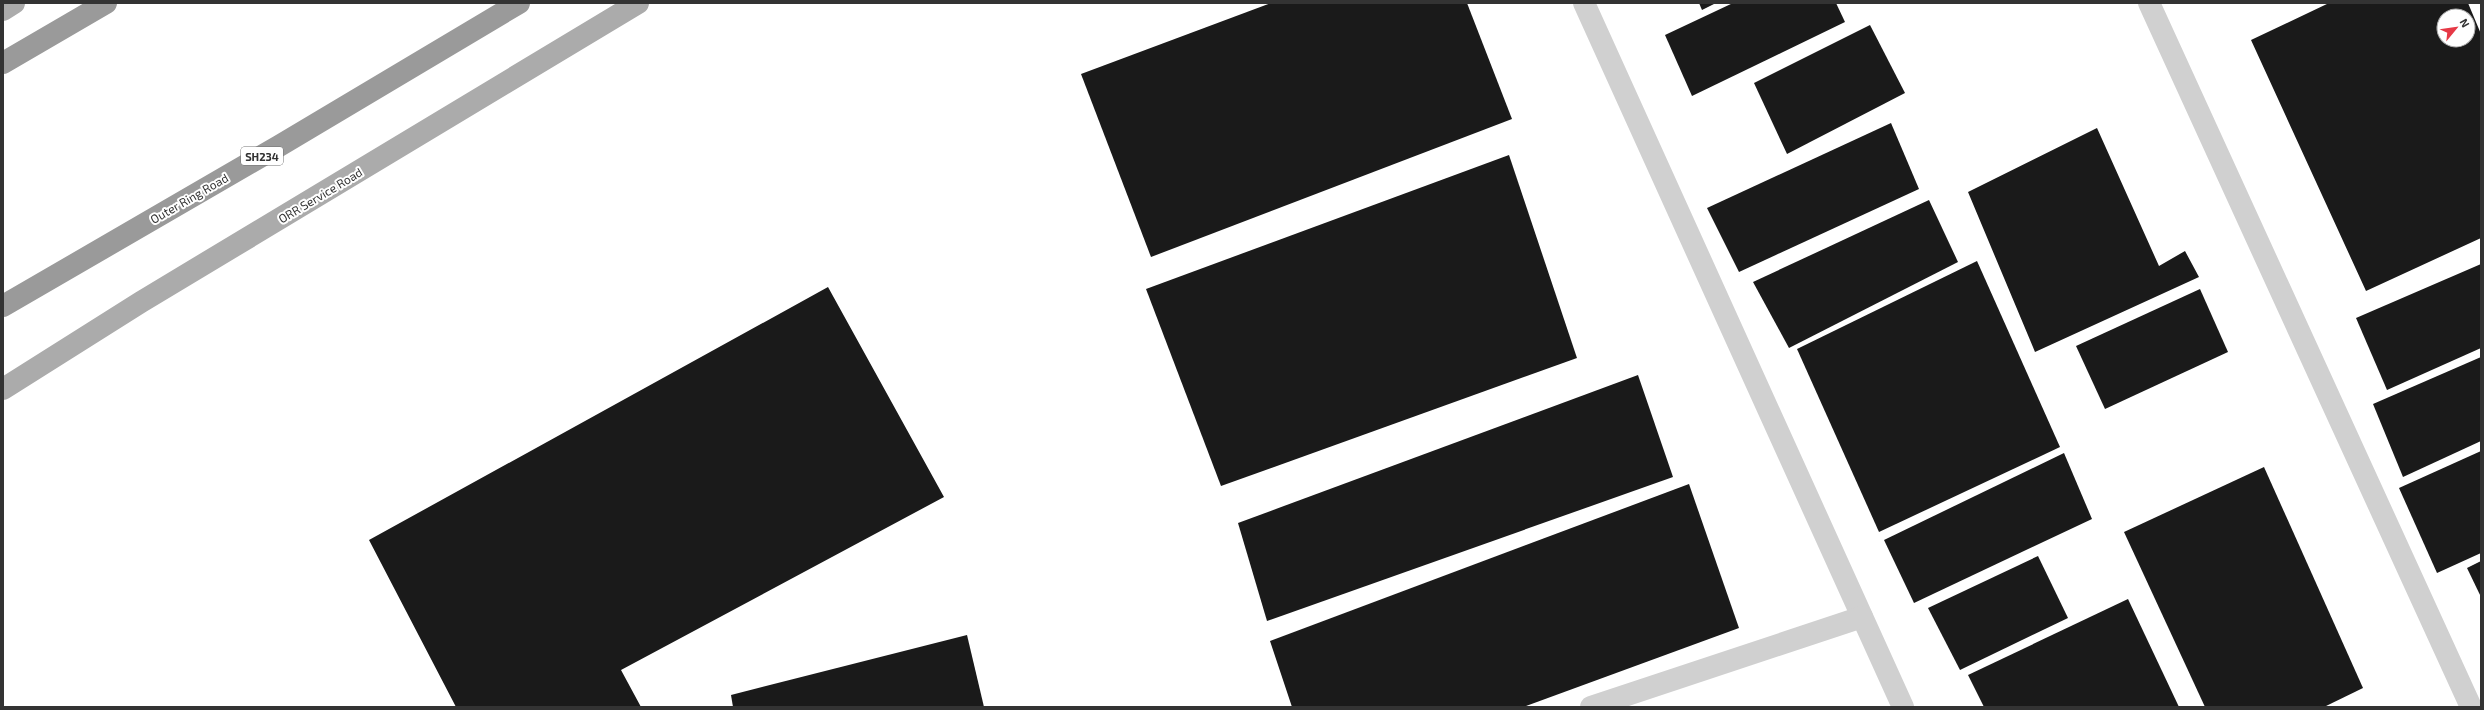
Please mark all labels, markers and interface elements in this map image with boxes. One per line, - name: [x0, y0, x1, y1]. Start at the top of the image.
- north arrow: [2436, 8, 2476, 48]
- text: N: [2458, 16, 2473, 30]
- road number: SH234: [241, 147, 283, 165]
- street label: ORR Service Road: [276, 164, 364, 226]
- street label: Outer Ring Road: [148, 170, 230, 226]

